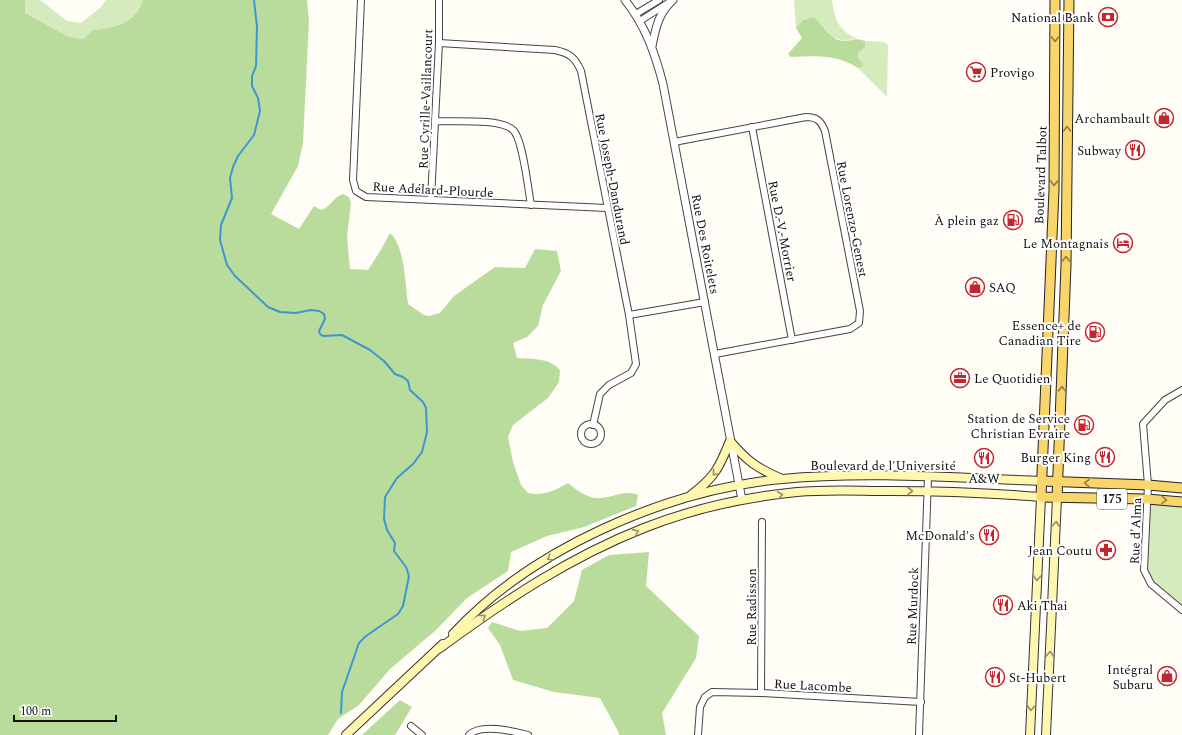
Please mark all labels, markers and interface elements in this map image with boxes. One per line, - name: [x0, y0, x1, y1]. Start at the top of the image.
- bank icon: National Bank: [1097, 6, 1119, 28]
- place label: National Bank: [1011, 8, 1094, 28]
- street label: Rue Cyrille-Vaillancourt: [414, 28, 438, 169]
- one-way arrow: [1051, 36, 1059, 42]
- supermarket icon: Provigo: [965, 61, 987, 83]
- place label: Provigo: [990, 63, 1035, 83]
- shop icon: Archambault: [1153, 107, 1175, 129]
- place label: Archambault: [1075, 109, 1150, 129]
- street label: Rue Joseph-Dandurand: [589, 111, 635, 247]
- street label: Boulevard Talbot: [1029, 125, 1053, 225]
- one-way arrow: [1063, 126, 1071, 132]
- restaurant icon: Subway: [1124, 139, 1146, 161]
- place label: Subway: [1077, 141, 1122, 161]
- street label: Rue Lorenzo-Genest: [831, 159, 873, 279]
- street label: Rue Adélard-Plourde: [372, 177, 494, 203]
- street label: Rue D.-V.-Morrier: [762, 179, 802, 284]
- one-way arrow: [1050, 180, 1058, 186]
- street label: Rue Des Roitelets: [686, 192, 725, 296]
- fuel station icon: À plein gaz: [1002, 209, 1024, 231]
- place label: À plein gaz: [934, 211, 999, 231]
- hotel icon: Le Montagnais: [1112, 232, 1134, 254]
- place label: Le Montagnais: [1023, 234, 1109, 254]
- one-way arrow: [1062, 256, 1070, 262]
- shop icon: SAQ: [964, 276, 986, 298]
- place label: SAQ: [989, 278, 1016, 298]
- place label: Essence+ de Canadian Tire: [999, 316, 1081, 351]
- fuel station icon: Essence+ de Canadian Tire: [1084, 321, 1106, 343]
- office icon: Le Quotidien: [949, 367, 971, 389]
- place label: Le Quotidien: [974, 369, 1051, 389]
- one-way arrow: [1058, 386, 1066, 392]
- place label: Station de Service Christian Evraire: [967, 409, 1070, 444]
- fuel station icon: Station de Service Christian Evraire: [1073, 414, 1095, 436]
- restaurant icon: Burger King: [1094, 446, 1116, 468]
- restaurant icon: A&W: [973, 447, 995, 469]
- place label: Burger King: [1020, 448, 1091, 468]
- street label: Boulevard de l'Université: [810, 456, 956, 476]
- one-way arrow: [712, 468, 720, 476]
- place label: A&W: [968, 469, 1000, 489]
- one-way arrow: [1084, 479, 1090, 487]
- one-way arrow: [907, 487, 913, 495]
- road number: 175: [1097, 489, 1127, 509]
- one-way arrow: [777, 491, 783, 500]
- one-way arrow: [1161, 496, 1167, 504]
- street label: Rue d'Alma: [1125, 497, 1147, 565]
- one-way arrow: [1051, 521, 1060, 527]
- restaurant icon: McDonald's: [978, 524, 1000, 546]
- place label: McDonald's: [905, 526, 975, 546]
- one-way arrow: [632, 528, 639, 536]
- pharmacy icon: Jean Coutu: [1095, 539, 1117, 561]
- place label: Jean Coutu: [1028, 541, 1092, 561]
- one-way arrow: [547, 553, 554, 560]
- street label: Rue Murdock: [902, 567, 924, 645]
- street label: Rue Radisson: [742, 568, 762, 646]
- one-way arrow: [1033, 575, 1042, 581]
- restaurant icon: Aki Thai: [992, 594, 1014, 616]
- place label: Aki Thai: [1017, 596, 1068, 616]
- one-way arrow: [478, 614, 485, 621]
- one-way arrow: [1045, 651, 1054, 657]
- place label: Intégral Subaru: [1107, 660, 1153, 695]
- shop icon: Intégral Subaru: [1156, 665, 1178, 687]
- restaurant icon: St-Hubert: [984, 666, 1006, 688]
- place label: St-Hubert: [1009, 668, 1067, 688]
- street label: Rue Lacombe: [774, 674, 852, 698]
- scale bar: [14, 697, 116, 723]
- text: 100 m: [20, 702, 51, 721]
- one-way arrow: [1027, 705, 1036, 711]

